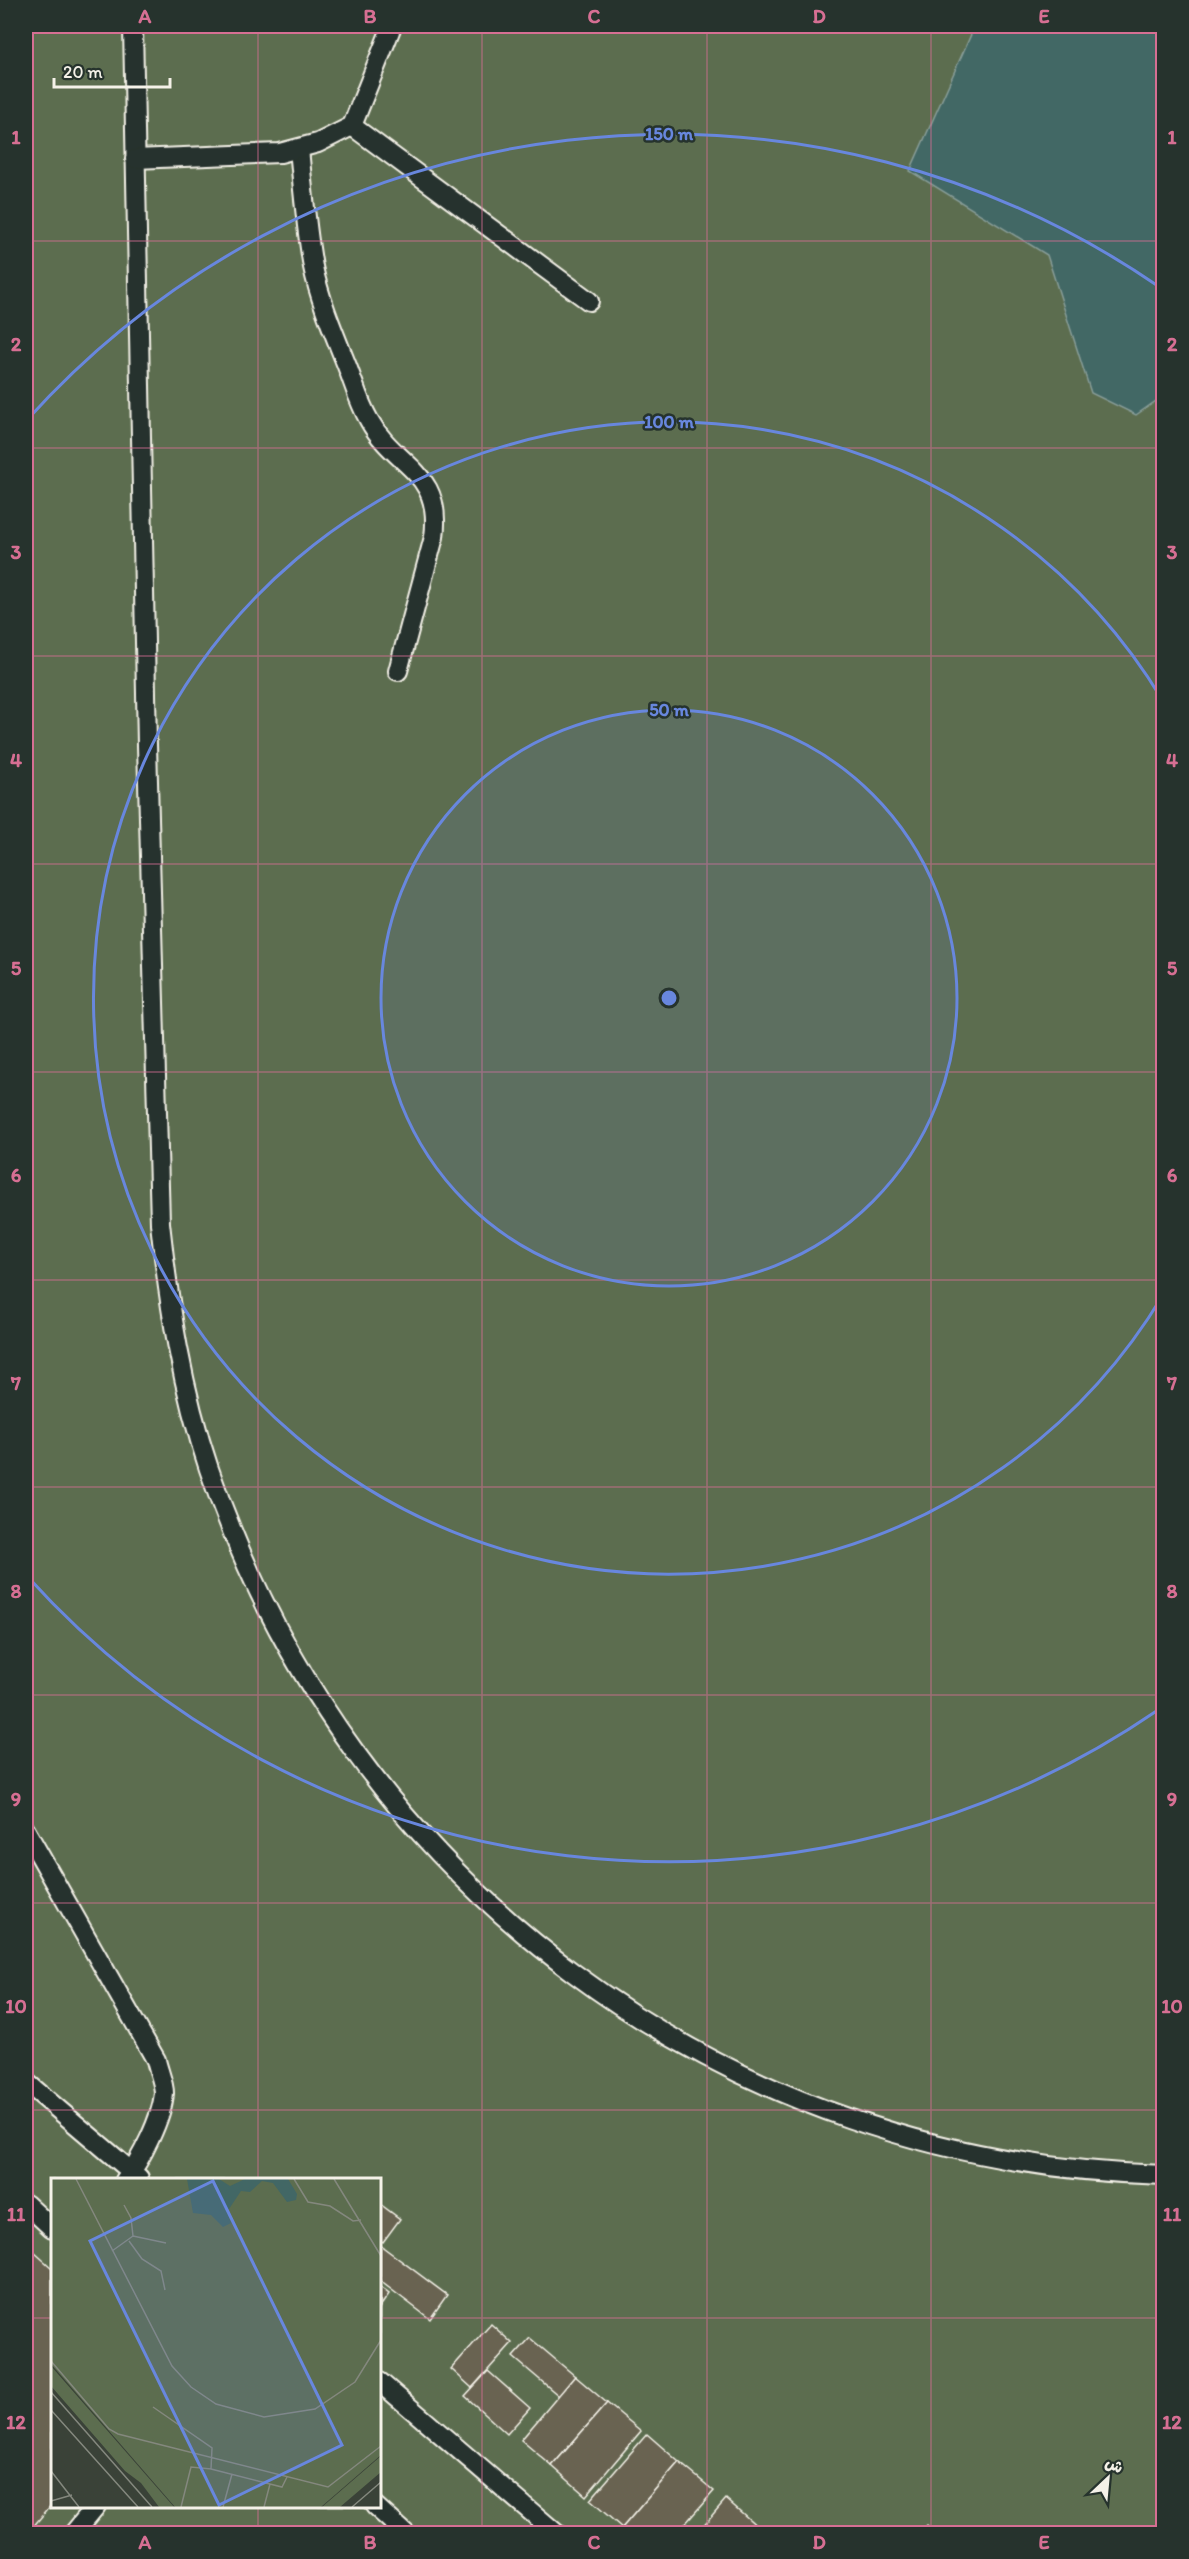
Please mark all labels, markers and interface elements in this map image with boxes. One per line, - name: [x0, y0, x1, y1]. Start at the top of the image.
- text: A: [138, 4, 152, 28]
- text: B: [364, 4, 377, 28]
- text: C: [588, 4, 601, 28]
- text: D: [812, 4, 826, 28]
- text: E: [1038, 4, 1050, 28]
- scale bar: [54, 51, 170, 89]
- text: 20 m: [63, 61, 103, 83]
- text: 150 m: [645, 123, 694, 145]
- text: 1: [11, 125, 21, 149]
- text: 1: [1167, 125, 1177, 149]
- text: 2: [11, 332, 22, 356]
- text: 2: [1167, 332, 1178, 356]
- text: 100 m: [644, 411, 695, 433]
- text: 3: [11, 540, 22, 564]
- text: 3: [1167, 540, 1178, 564]
- text: 50 m: [649, 699, 690, 721]
- text: 4: [10, 748, 22, 772]
- text: 4: [1166, 748, 1178, 772]
- text: 5: [11, 956, 22, 980]
- text: 5: [1167, 956, 1178, 980]
- centre of rings: [659, 988, 679, 1008]
- text: 6: [11, 1163, 22, 1187]
- text: 6: [1167, 1163, 1178, 1187]
- text: 7: [10, 1371, 21, 1395]
- text: 7: [1166, 1371, 1177, 1395]
- text: 8: [11, 1579, 22, 1603]
- text: 8: [1167, 1579, 1178, 1603]
- text: 9: [11, 1787, 21, 1811]
- text: 9: [1167, 1787, 1177, 1811]
- text: 10: [5, 1994, 27, 2018]
- text: 10: [1161, 1994, 1183, 2018]
- inset map: [51, 2178, 381, 2508]
- text: 11: [7, 2202, 26, 2226]
- text: 11: [1163, 2202, 1182, 2226]
- text: 12: [6, 2410, 26, 2434]
- text: 12: [1162, 2410, 1182, 2434]
- north arrow: [1078, 2448, 1138, 2508]
- text: ش: [1102, 2453, 1126, 2477]
- text: A: [138, 2530, 152, 2554]
- text: B: [364, 2530, 377, 2554]
- text: C: [588, 2530, 601, 2554]
- text: D: [812, 2530, 826, 2554]
- text: E: [1038, 2530, 1050, 2554]

